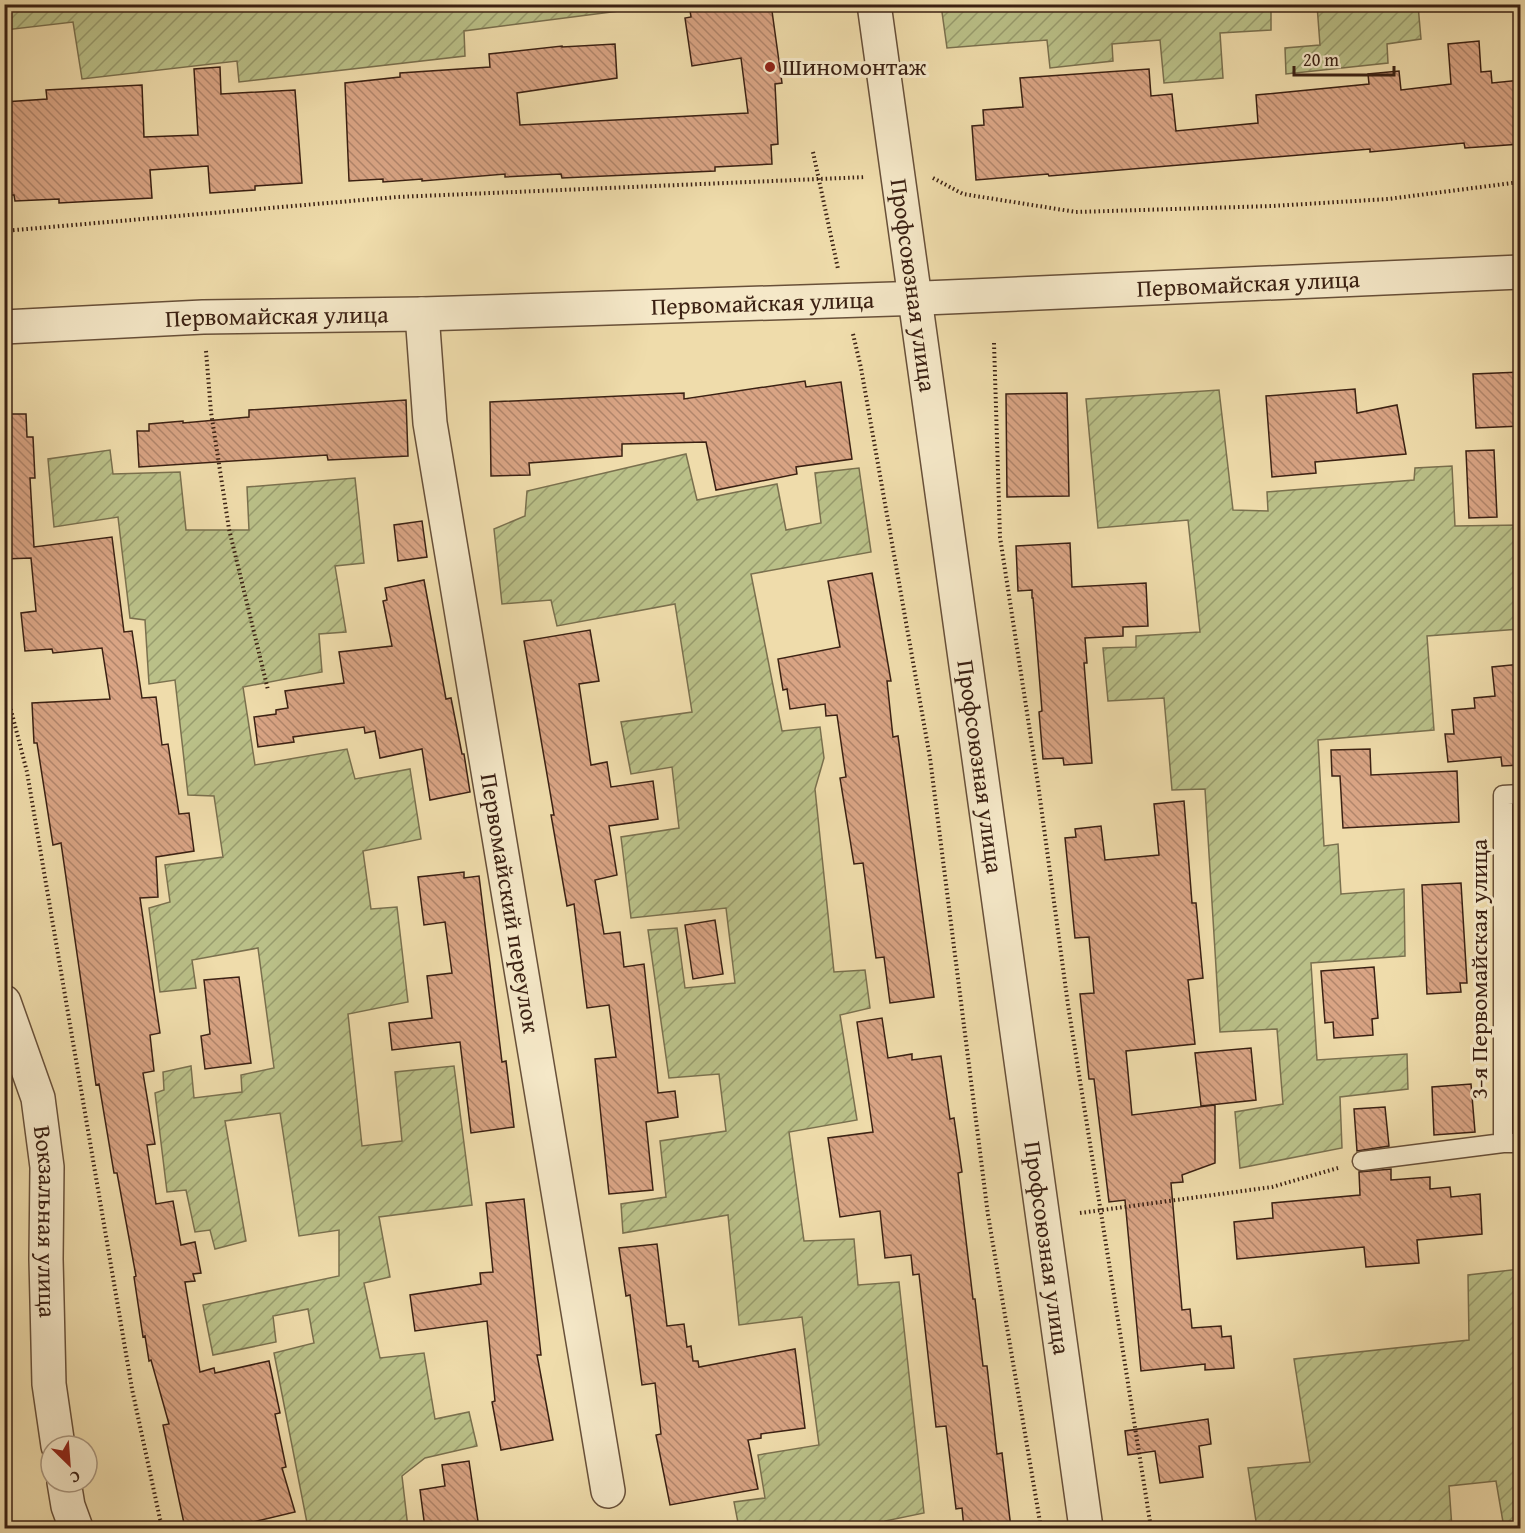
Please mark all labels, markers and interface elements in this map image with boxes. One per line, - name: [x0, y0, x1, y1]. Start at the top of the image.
- scale bar: [1294, 39, 1394, 77]
- text: 20 m: [1303, 46, 1339, 73]
- place label: Шиномонтаж: [782, 49, 927, 84]
- marker: Шиномонтаж: [763, 60, 777, 74]
- street label: Профсоюзная улица: [881, 176, 946, 395]
- street label: Первомайская улица: [1136, 261, 1361, 306]
- street label: Первомайская улица: [650, 282, 875, 324]
- street label: Первомайская улица: [164, 296, 389, 336]
- street label: Профсоюзная улица: [948, 658, 1013, 876]
- street label: Первомайский переулок: [472, 770, 549, 1036]
- street label: 3-я Первомайская улица: [1461, 838, 1496, 1099]
- street label: Вокзальная улица: [25, 1123, 65, 1319]
- street label: Профсоюзная улица: [1015, 1139, 1080, 1357]
- north arrow: [39, 1434, 99, 1494]
- text: С: [66, 1465, 85, 1490]

